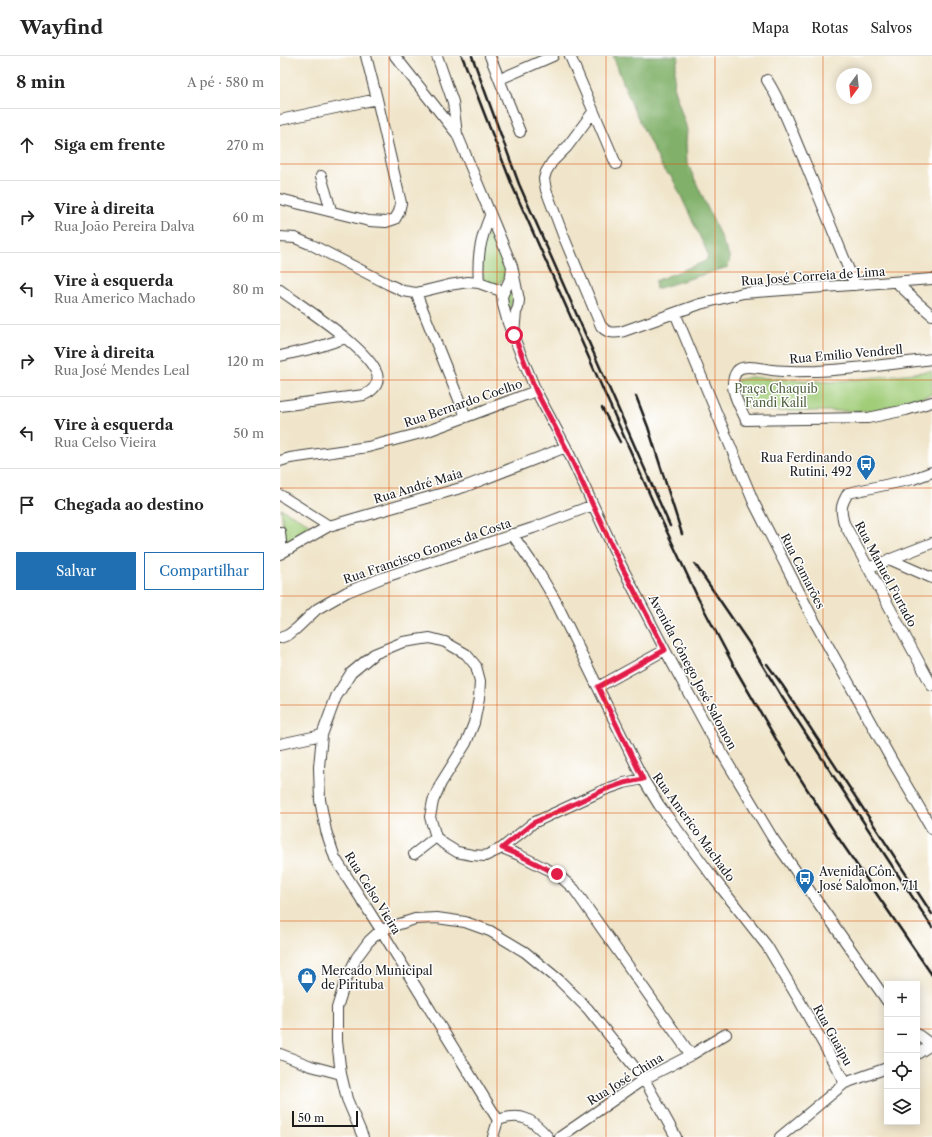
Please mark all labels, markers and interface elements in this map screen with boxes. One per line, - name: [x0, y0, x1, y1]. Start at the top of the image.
- text: Wayfind: [20, 16, 103, 39]
- text: Mapa: [752, 19, 789, 37]
- text: Rotas: [811, 19, 848, 37]
- text: Salvos: [870, 19, 912, 37]
- north arrow: [836, 68, 872, 104]
- text: 8 min: [16, 72, 65, 92]
- text: A pé · 580 m: [187, 74, 264, 90]
- icon: ahead: [16, 134, 38, 156]
- text: Siga em frente: [54, 135, 165, 154]
- text: 270 m: [226, 137, 264, 153]
- text: Vire à direita: [54, 199, 154, 218]
- icon: right: [16, 206, 38, 228]
- text: 60 m: [233, 209, 264, 225]
- text: Rua João Pereira Dalva: [54, 218, 195, 234]
- street label: Rua José Correia de Lima: [740, 263, 886, 289]
- text: Vire à esquerda: [54, 271, 173, 290]
- icon: left: [16, 278, 38, 300]
- text: 80 m: [232, 281, 264, 297]
- text: Rua Americo Machado: [54, 290, 195, 306]
- route start: [505, 326, 523, 344]
- street label: Rua Emilio Vendrell: [789, 342, 904, 366]
- text: Vire à direita: [54, 343, 154, 362]
- icon: right: [16, 350, 38, 372]
- text: 120 m: [227, 353, 264, 369]
- text: Rua José Mendes Leal: [54, 362, 190, 378]
- street label: Rua Bernardo Coelho: [402, 376, 524, 430]
- park label: Praça Chaquib Fandi Kalil: [734, 381, 818, 410]
- text: Vire à esquerda: [54, 415, 173, 434]
- icon: left: [16, 422, 38, 444]
- text: 50 m: [233, 425, 264, 441]
- text: Rua Celso Vieira: [54, 434, 156, 450]
- place label: Rua Ferdinando Rutini, 492: [761, 450, 852, 479]
- bus stop icon: Rua Ferdinando Rutini, 492: [855, 453, 877, 481]
- street label: Rua André Maia: [372, 465, 465, 507]
- icon: arrive: [16, 494, 38, 516]
- text: Chegada ao destino: [54, 495, 204, 514]
- street label: Rua Francisco Gomes da Costa: [341, 515, 514, 587]
- street label: Rua Manuel Furtado: [852, 518, 920, 630]
- street label: Rua Camarões: [778, 531, 828, 611]
- button: Salvar: [16, 552, 136, 590]
- button: Compartilhar: [144, 552, 264, 590]
- street label: Avenida Cônego José Salomon: [645, 591, 741, 753]
- street label: Rua Americo Machado: [650, 770, 738, 884]
- street label: Rua Celso Vieira: [342, 849, 405, 938]
- place label: Avenida Côn. José Salomon, 711: [817, 864, 918, 893]
- route end: [548, 865, 566, 883]
- bus stop icon: Avenida Côn. José Salomon, 711: [794, 867, 816, 895]
- place label: Mercado Municipal de Pirituba: [321, 963, 433, 992]
- shop icon: Mercado Municipal de Pirituba: [296, 966, 318, 994]
- map controls: [884, 981, 920, 1125]
- button: +: [884, 981, 920, 1017]
- street label: Rua Guaipu: [810, 1002, 856, 1069]
- button: −: [884, 1017, 920, 1053]
- street label: Rua José China: [584, 1049, 666, 1108]
- button: locate: [884, 1053, 920, 1089]
- button: layers: [884, 1089, 920, 1125]
- scale bar: [292, 1109, 358, 1128]
- text: 50 m: [298, 1111, 324, 1125]

